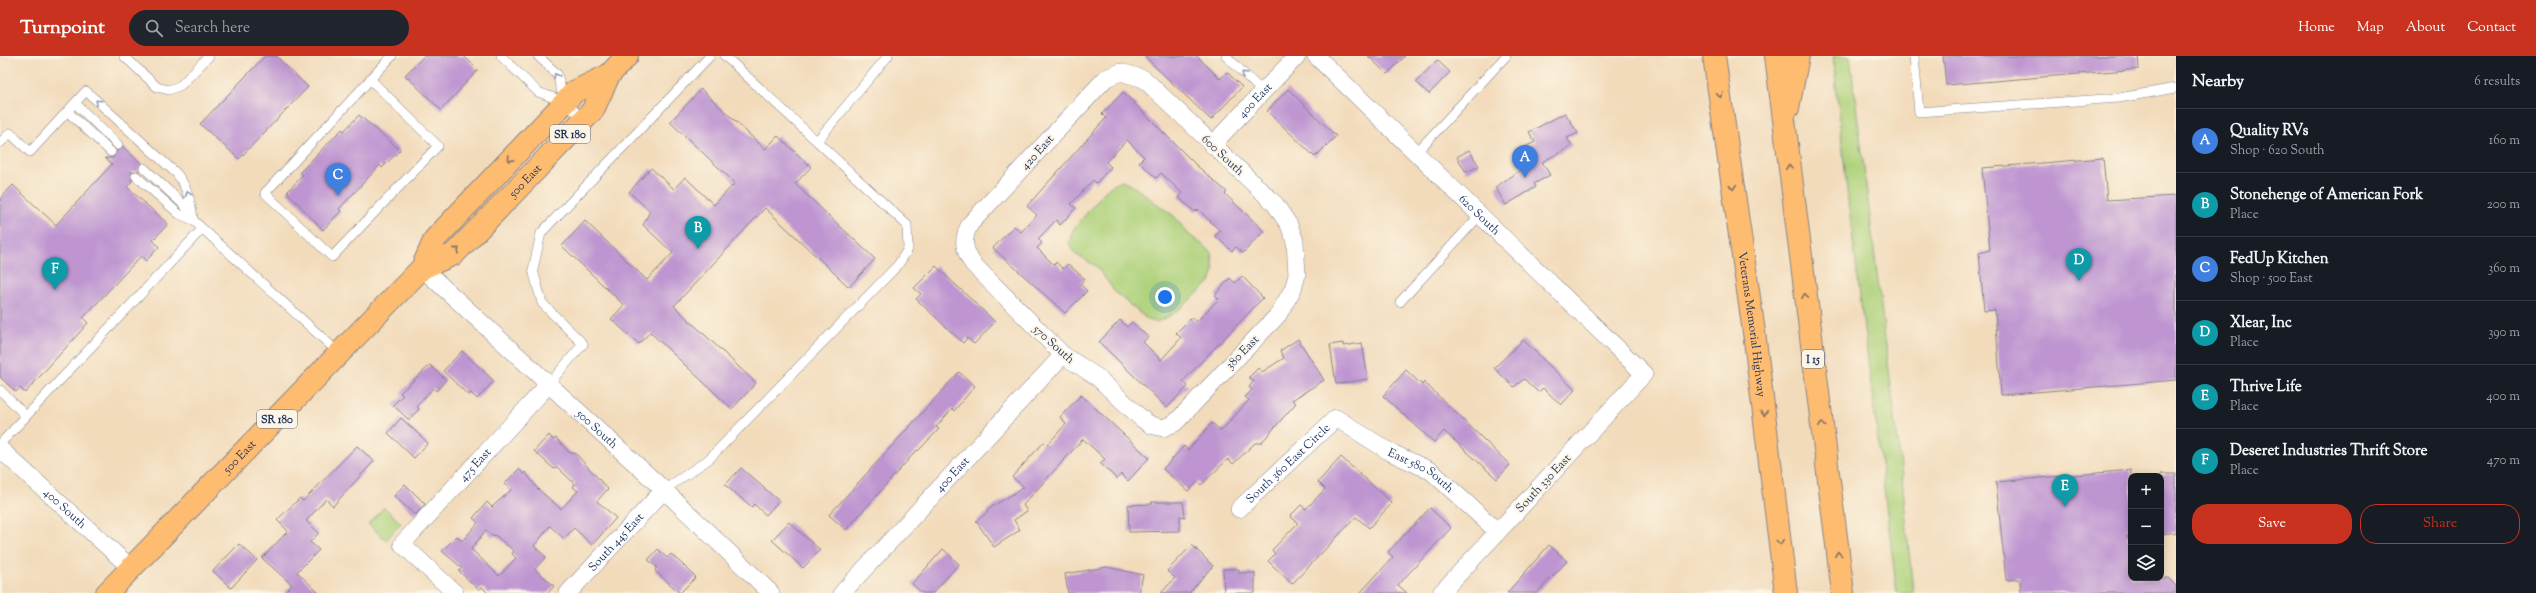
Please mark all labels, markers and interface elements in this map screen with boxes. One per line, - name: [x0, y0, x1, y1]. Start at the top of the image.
- search box: [129, 10, 409, 46]
- text: Turnpoint: [20, 15, 105, 42]
- icon: search: [143, 17, 165, 39]
- text: Search here: [175, 18, 250, 39]
- text: Home: [2298, 18, 2335, 38]
- text: Map: [2357, 18, 2384, 38]
- text: About: [2406, 18, 2445, 38]
- text: Contact: [2467, 18, 2516, 38]
- text: Nearby: [2192, 70, 2244, 94]
- one-way arrow: [1241, 71, 1249, 79]
- one-way arrow: [553, 73, 560, 80]
- text: 6 results: [2474, 73, 2520, 91]
- street label: 400 East: [1234, 79, 1277, 123]
- one-way arrow: [1715, 91, 1723, 98]
- one-way arrow: [95, 99, 103, 107]
- text: Quality RVs: [2230, 121, 2308, 142]
- road number: SR 180: [550, 125, 590, 143]
- street label: 420 East: [1017, 131, 1059, 174]
- street label: 600 South: [1197, 131, 1248, 180]
- text: A: [2200, 132, 2210, 150]
- text: 160 m: [2489, 132, 2520, 150]
- text: Shop · 620 South: [2230, 142, 2325, 160]
- pin: A: [1512, 145, 1538, 178]
- one-way arrow: [507, 154, 515, 162]
- street label: 500 East: [504, 160, 546, 203]
- pin: C: [325, 163, 351, 196]
- one-way arrow: [1785, 164, 1794, 170]
- one-way arrow: [1728, 184, 1737, 190]
- text: Stonehenge of American Fork: [2230, 185, 2423, 206]
- one-way arrow: [184, 191, 193, 198]
- street label: 620 South: [1454, 191, 1504, 240]
- text: B: [2201, 196, 2209, 214]
- text: 200 m: [2487, 196, 2520, 214]
- text: Place: [2230, 206, 2259, 224]
- pin: B: [685, 216, 711, 249]
- one-way arrow: [452, 248, 459, 255]
- pin: D: [2066, 248, 2092, 281]
- text: FedUp Kitchen: [2230, 249, 2329, 270]
- street label: Veterans Memorial Highway: [1732, 251, 1770, 398]
- pin: F: [42, 257, 68, 290]
- text: C: [2200, 260, 2210, 278]
- text: 360 m: [2488, 260, 2520, 278]
- text: Shop · 500 East: [2230, 270, 2313, 288]
- your location: [1155, 287, 1175, 307]
- one-way arrow: [1801, 293, 1810, 299]
- text: Xlear, Inc: [2230, 313, 2292, 334]
- street label: 570 South: [1028, 320, 1078, 368]
- text: D: [2200, 324, 2210, 342]
- text: 390 m: [2488, 324, 2520, 342]
- street label: 380 East: [1222, 332, 1264, 374]
- text: Place: [2230, 334, 2259, 352]
- road number: I 15: [1802, 350, 1824, 368]
- text: Thrive Life: [2230, 377, 2302, 398]
- text: E: [2201, 388, 2209, 406]
- text: 400 m: [2486, 388, 2520, 406]
- text: Place: [2230, 398, 2259, 416]
- street label: 500 South: [571, 405, 622, 454]
- road number: SR 180: [257, 410, 297, 428]
- one-way arrow: [1759, 410, 1768, 416]
- street label: South 360 East Circle: [1242, 419, 1335, 508]
- one-way arrow: [1817, 422, 1826, 428]
- street label: 500 East: [219, 436, 261, 479]
- text: Deseret Industries Thrift Store: [2230, 441, 2428, 462]
- street label: 475 East: [455, 444, 496, 486]
- street label: East 580 South: [1385, 444, 1457, 498]
- street label: South 330 East: [1512, 450, 1576, 517]
- text: F: [2201, 452, 2209, 470]
- text: 470 m: [2487, 452, 2520, 470]
- street label: 400 East: [932, 453, 974, 497]
- text: Place: [2230, 462, 2259, 480]
- map controls: [2128, 473, 2164, 581]
- button: +: [2128, 473, 2164, 509]
- pin: E: [2052, 474, 2078, 507]
- street label: 400 South: [39, 484, 90, 533]
- button: Save: [2192, 504, 2352, 544]
- button: Share: [2360, 504, 2520, 544]
- street label: South 445 East: [584, 509, 649, 576]
- button: −: [2128, 509, 2164, 545]
- one-way arrow: [1775, 539, 1784, 545]
- button: layers: [2128, 545, 2164, 581]
- one-way arrow: [1834, 551, 1843, 557]

